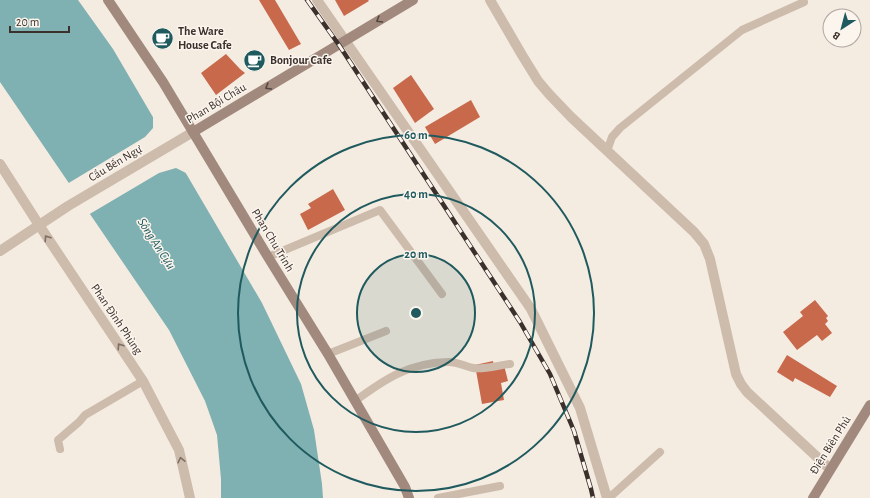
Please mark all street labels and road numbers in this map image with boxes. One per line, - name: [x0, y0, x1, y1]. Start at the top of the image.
- street label: Phan Bội Châu: [184, 81, 248, 125]
- street label: Cầu Bến Ngự: [86, 142, 144, 184]
- street label: Phan Chu Trinh: [250, 206, 296, 274]
- street label: Phan Đình Phùng: [89, 282, 145, 356]
- street label: Điện Biên Phủ: [807, 414, 853, 476]

